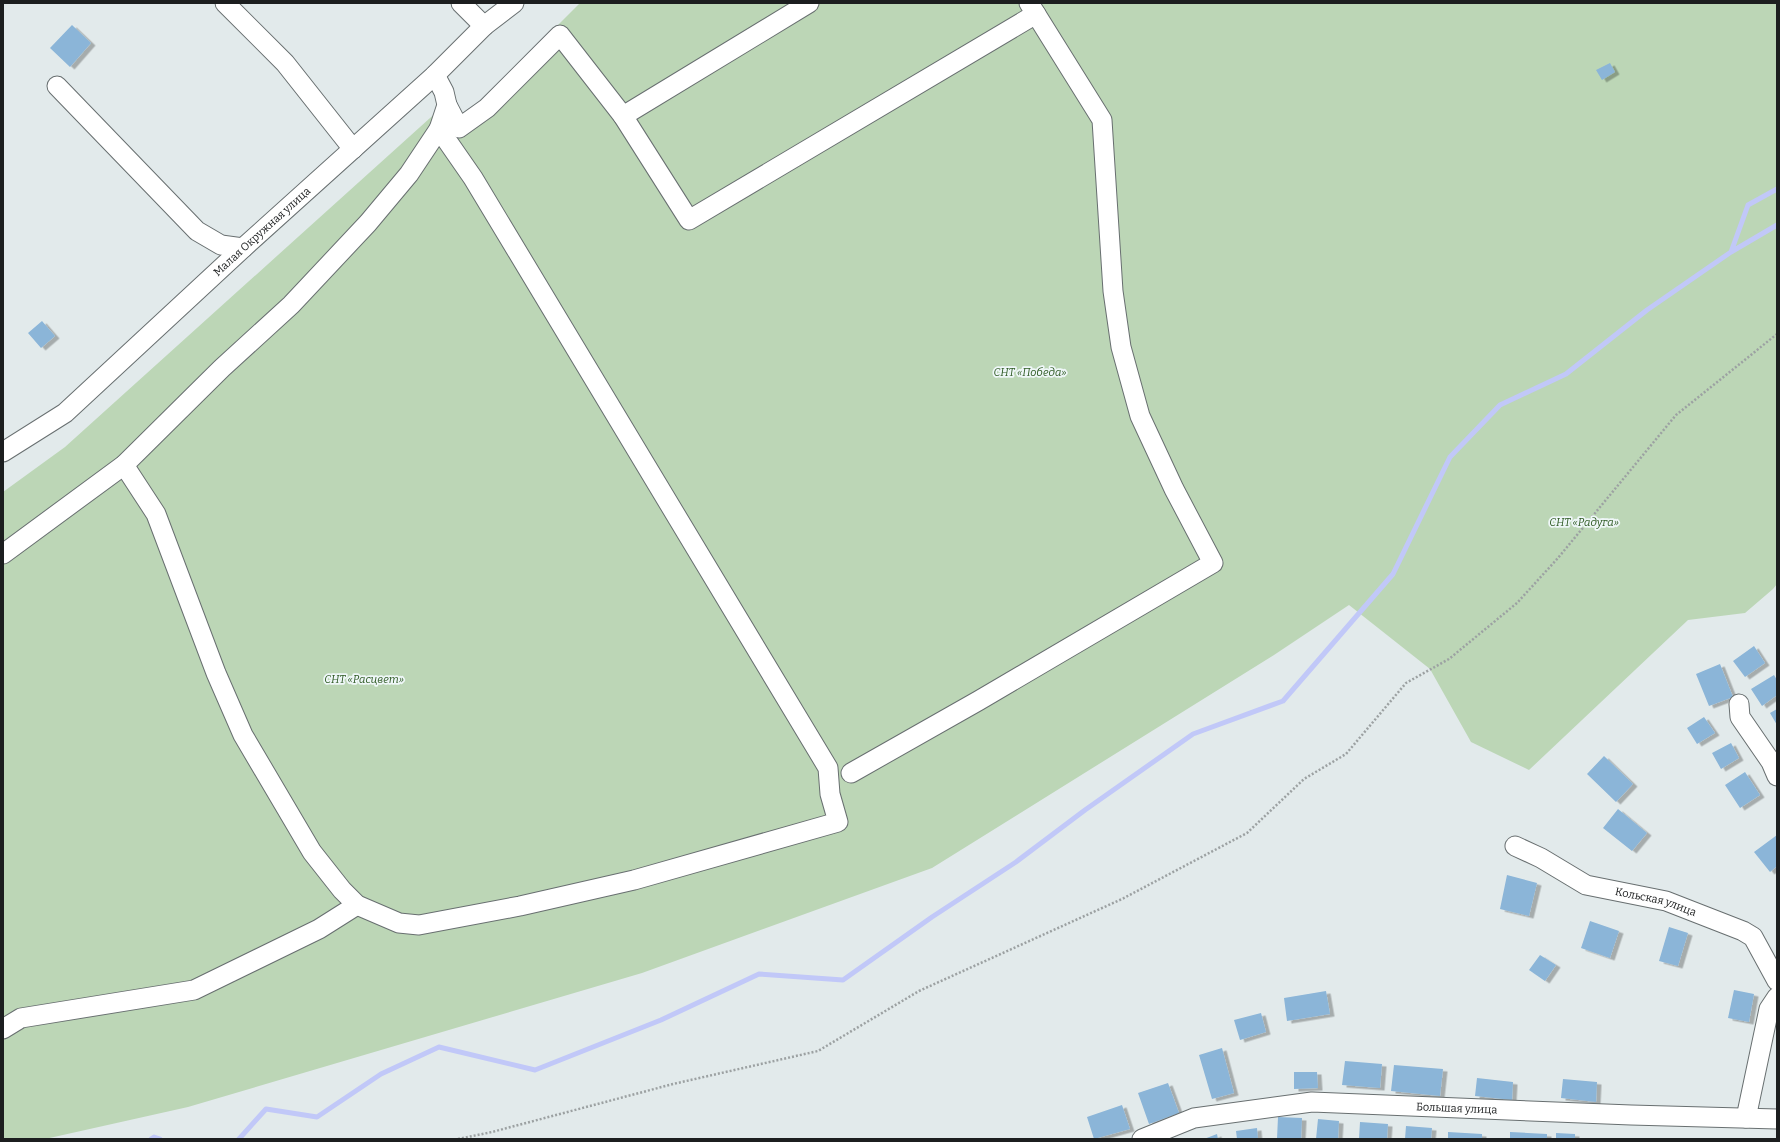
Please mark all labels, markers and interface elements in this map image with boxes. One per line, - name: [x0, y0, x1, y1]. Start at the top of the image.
- street label: Малая Окружная улица: [211, 184, 313, 279]
- park label: СНТ «Победа»: [994, 366, 1066, 379]
- park label: СНТ «Радуга»: [1549, 516, 1619, 529]
- park label: СНТ «Расцвет»: [324, 673, 404, 686]
- street label: Кольская улица: [1614, 885, 1698, 919]
- street label: Большая улица: [1416, 1100, 1498, 1117]

